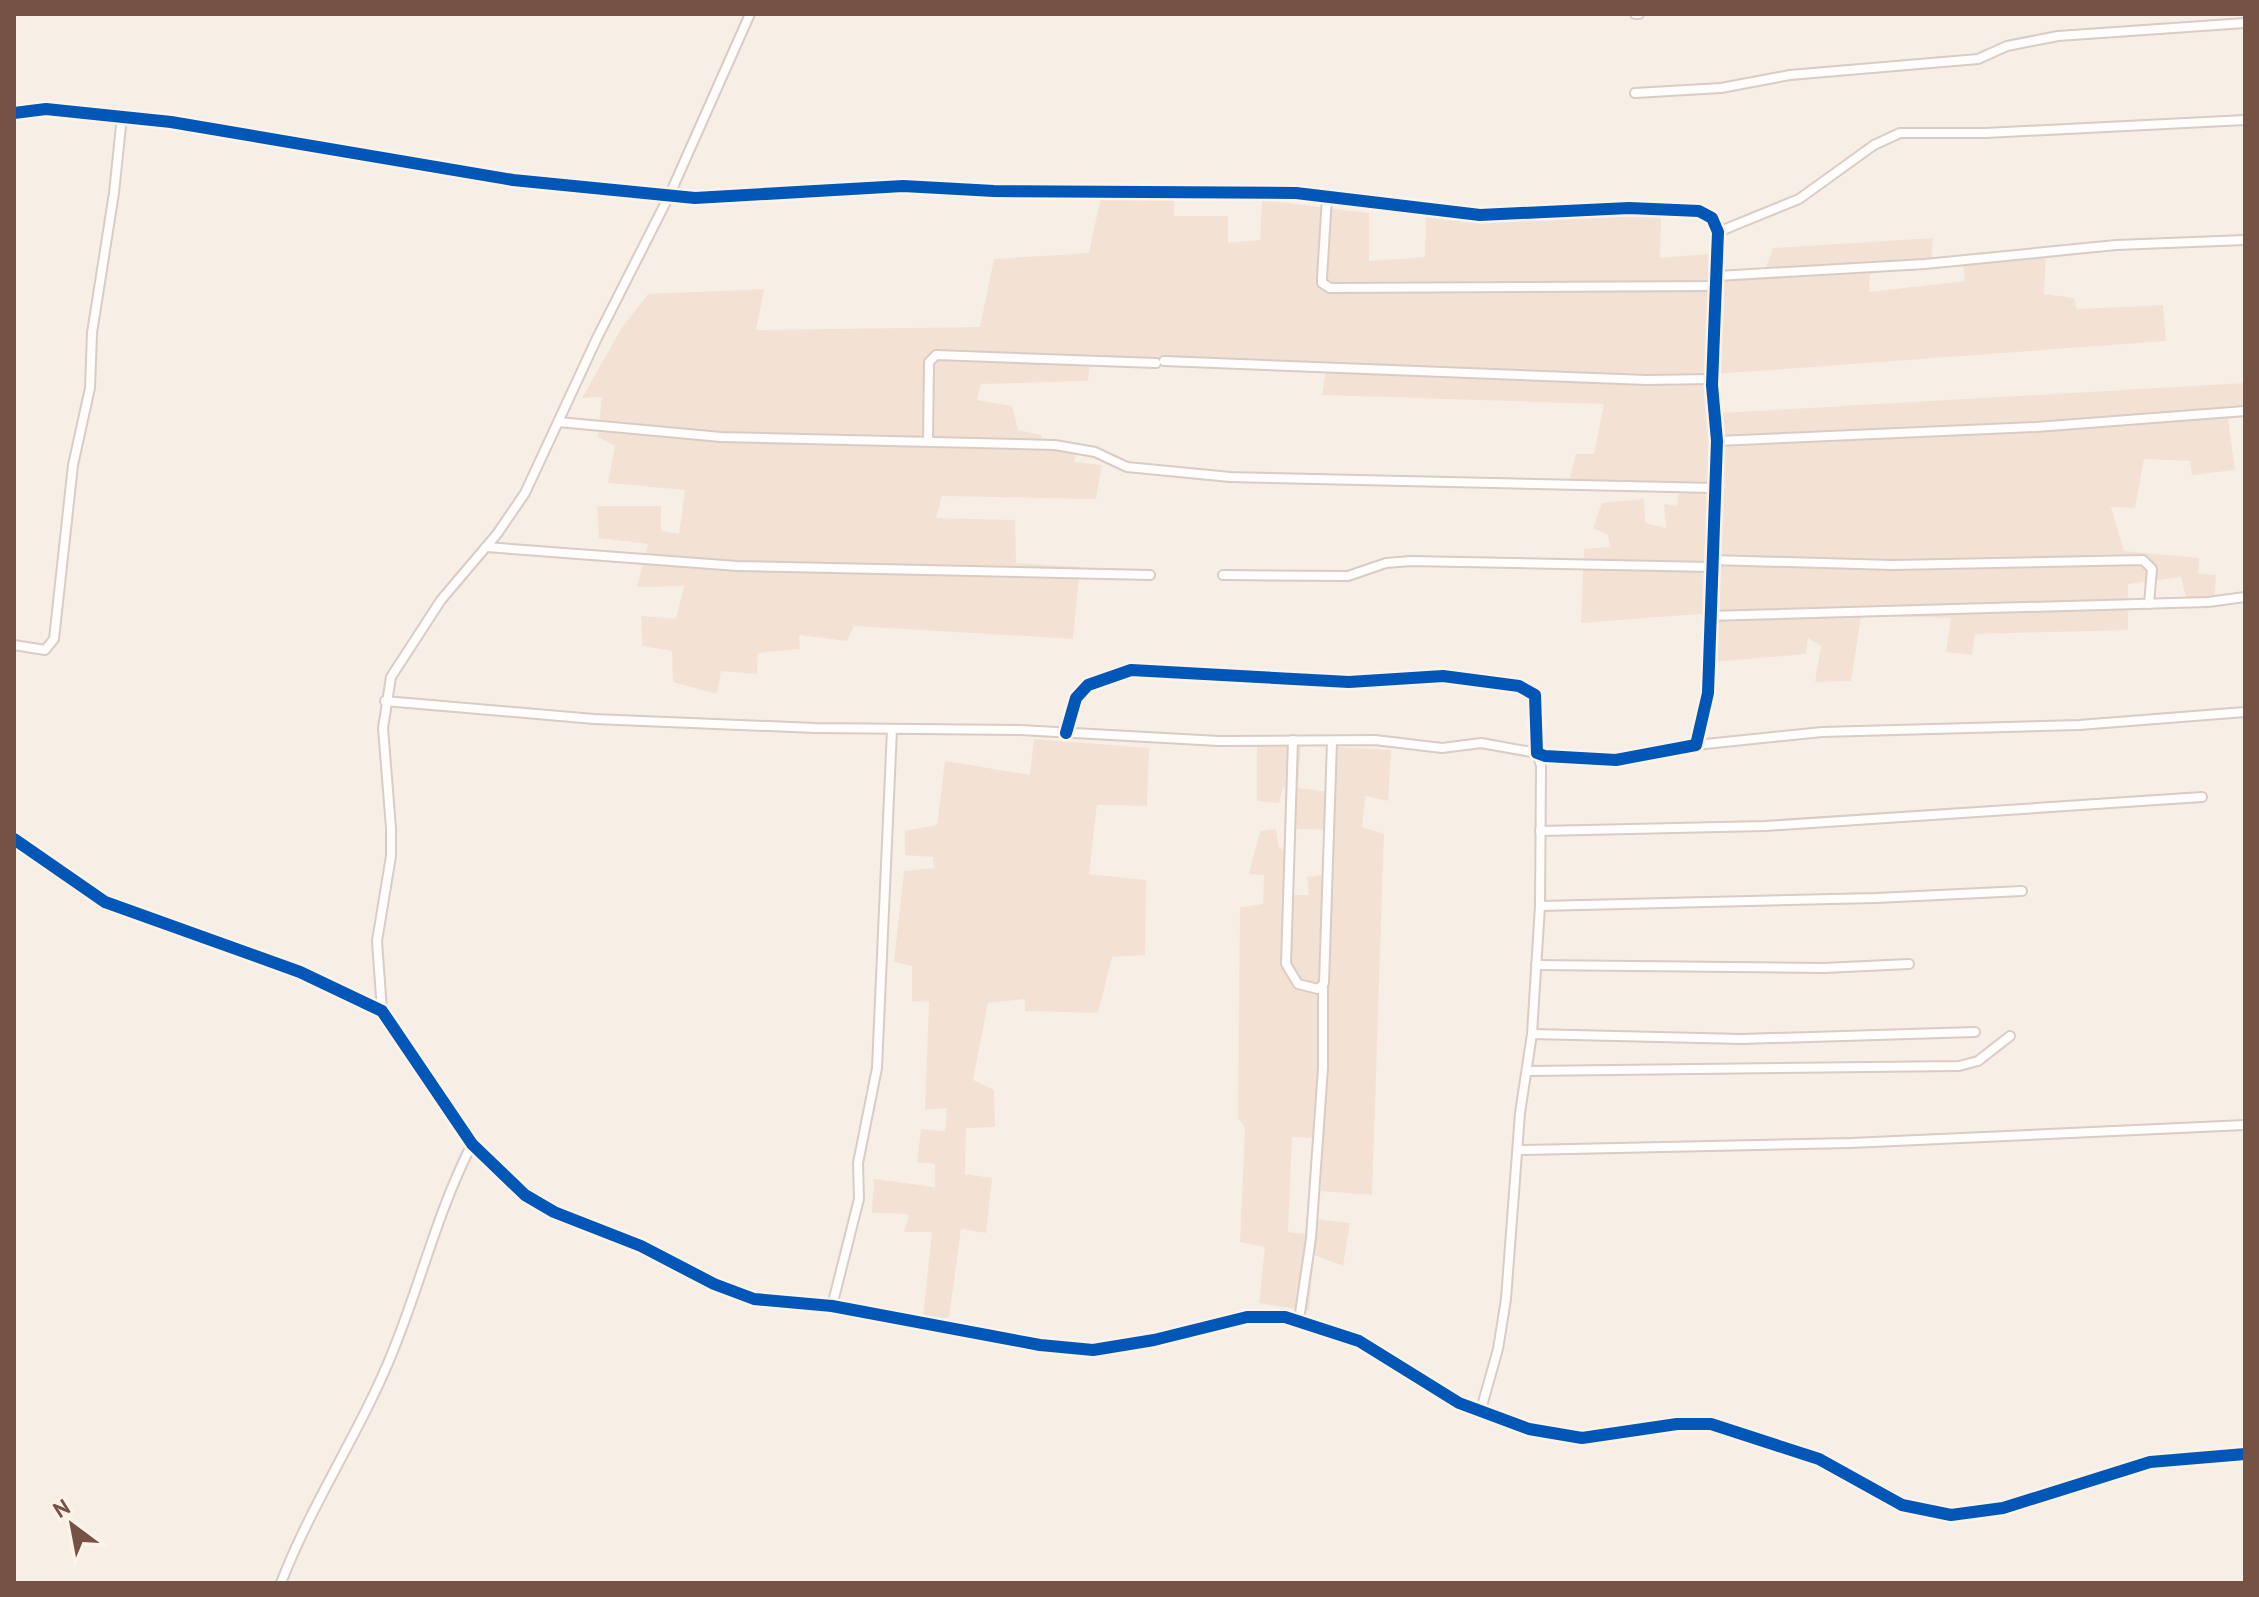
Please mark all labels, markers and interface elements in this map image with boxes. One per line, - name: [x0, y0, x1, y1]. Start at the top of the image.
- north arrow: [32, 1485, 112, 1565]
- text: N: [48, 1492, 75, 1524]

